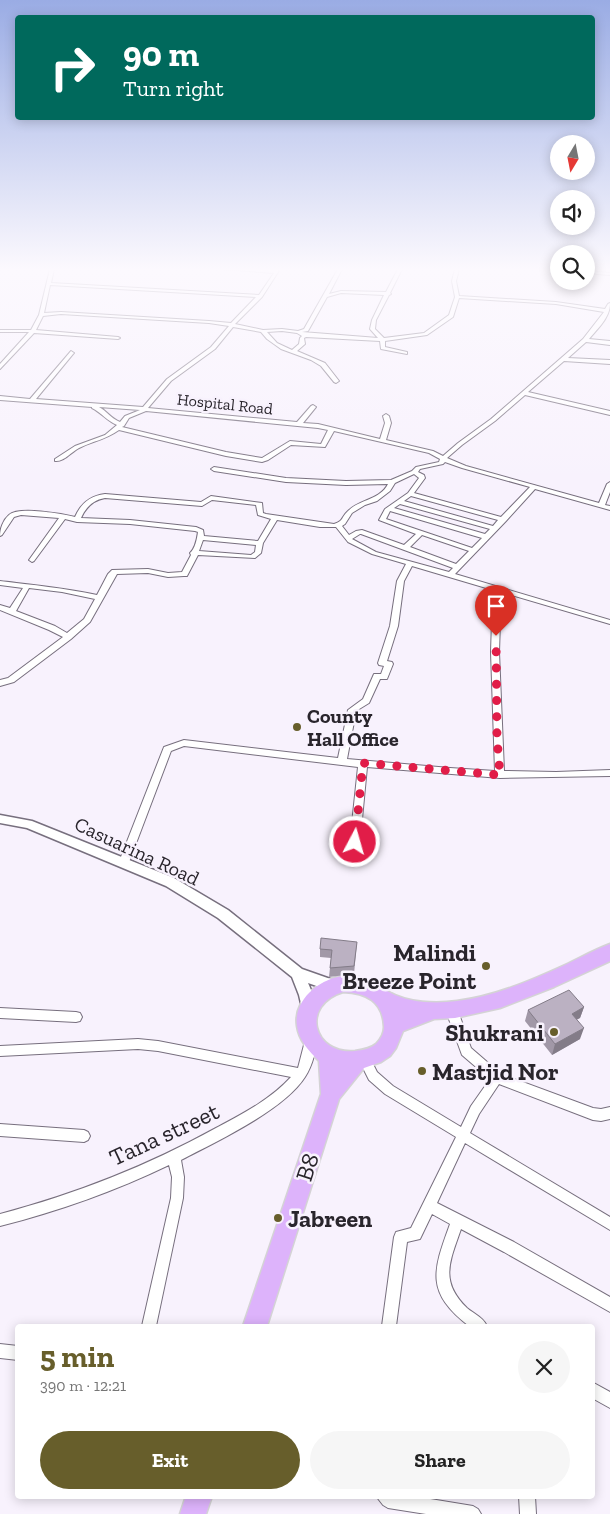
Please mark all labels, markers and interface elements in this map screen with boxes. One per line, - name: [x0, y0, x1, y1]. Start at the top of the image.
- text: 90 m: [123, 33, 199, 75]
- icon: right: [40, 35, 105, 100]
- text: Turn right: [123, 75, 224, 102]
- north arrow: [550, 135, 595, 180]
- map controls: [550, 135, 595, 290]
- button: sound: [550, 190, 595, 235]
- button: search: [550, 245, 595, 290]
- street label: Hospital Road: [176, 390, 274, 418]
- pin: [475, 585, 517, 636]
- icon: arrive: [482, 592, 510, 620]
- place label: County Hall Office: [307, 704, 399, 751]
- marker: County Hall Office: [291, 721, 303, 733]
- street label: Casuarina Road: [71, 812, 203, 890]
- position arrow: [328, 815, 380, 867]
- place label: Malindi Breeze Point: [342, 938, 476, 995]
- marker: Malindi Breeze Point: [480, 960, 492, 972]
- place label: Shukrani: [445, 1018, 544, 1047]
- marker: Shukrani: [548, 1026, 560, 1038]
- place label: Mastjid Nor: [432, 1057, 559, 1086]
- marker: Mastjid Nor: [416, 1065, 428, 1077]
- street label: Tana street: [105, 1096, 223, 1172]
- street label: B8: [289, 1149, 325, 1185]
- place label: Jabreen: [288, 1204, 372, 1233]
- marker: Jabreen: [272, 1212, 284, 1224]
- text: 5 min: [40, 1339, 114, 1375]
- button: close: [518, 1341, 570, 1393]
- text: 390 m · 12:21: [40, 1376, 126, 1395]
- button: Exit: [40, 1431, 300, 1489]
- button: Share: [310, 1431, 570, 1489]

